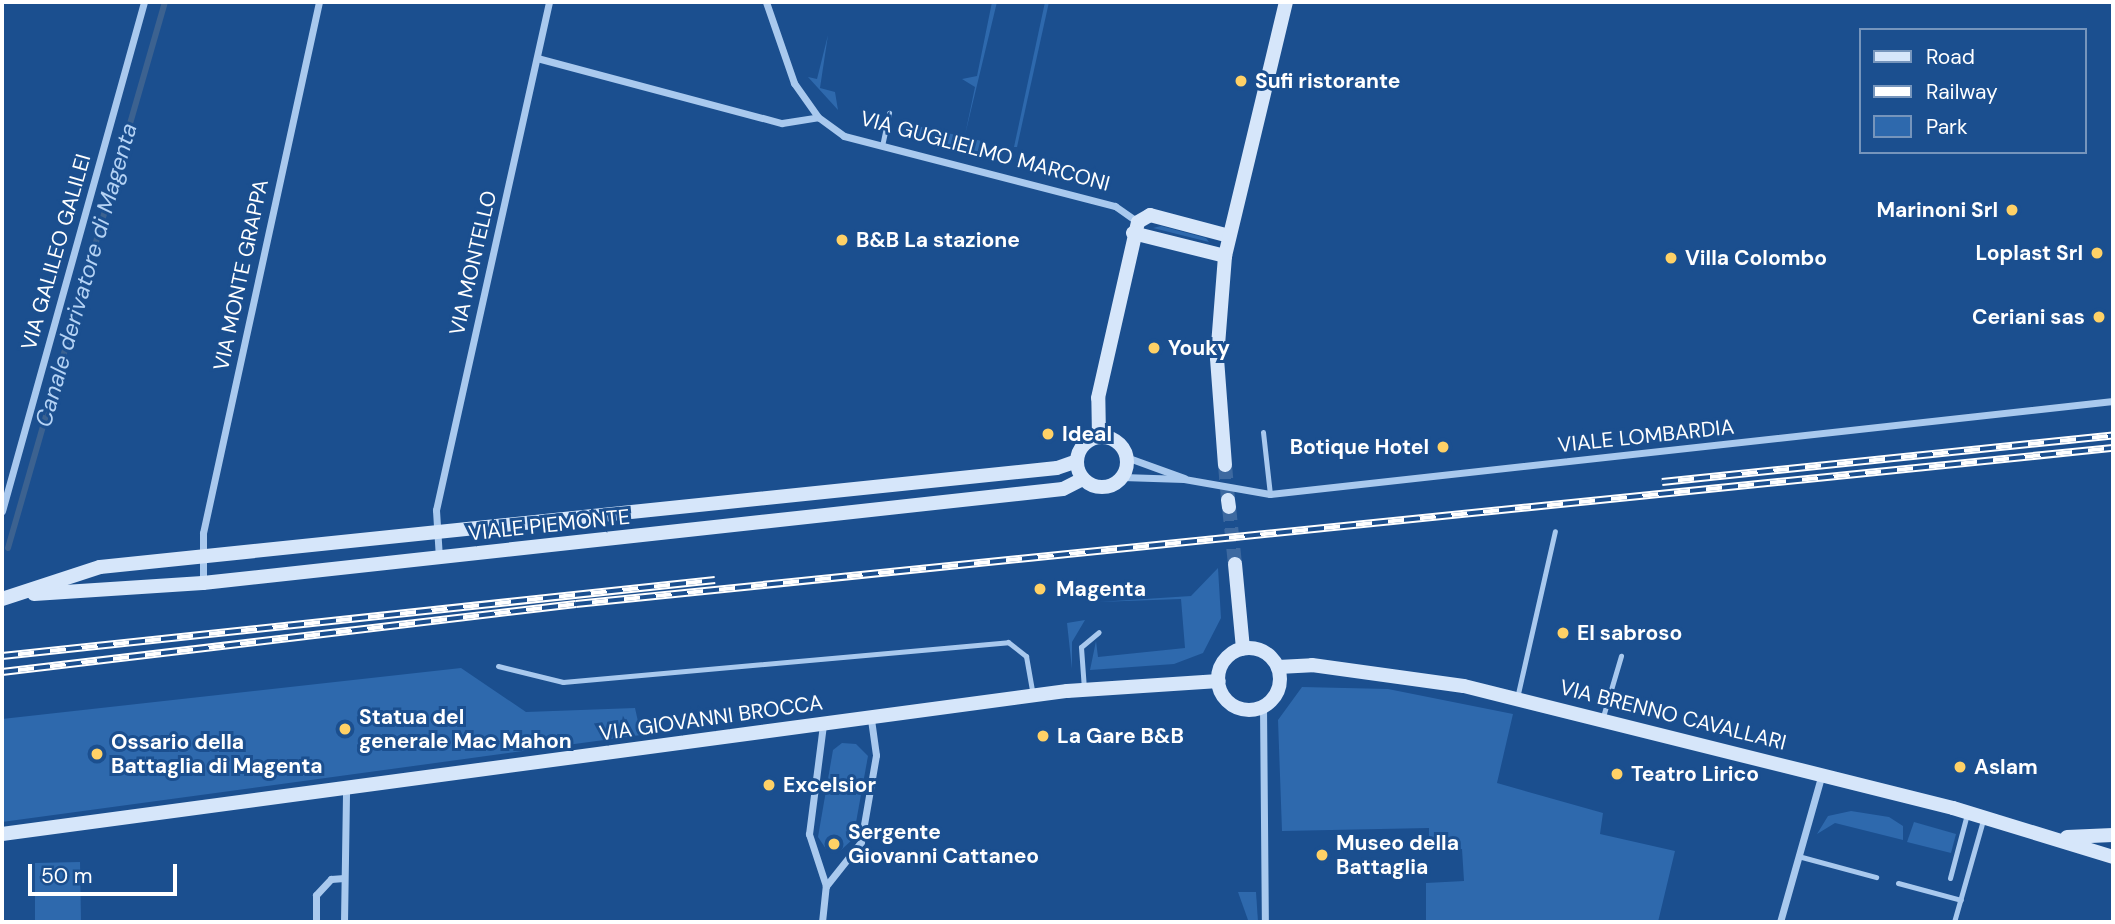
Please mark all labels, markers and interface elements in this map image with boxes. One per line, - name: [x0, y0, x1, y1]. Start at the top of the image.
- legend: [1860, 28, 2087, 154]
- text: Road: [1926, 43, 1975, 71]
- place label: Sufi ristorante: [1255, 68, 1401, 94]
- marker: Sufi ristorante: [1233, 73, 1249, 89]
- text: Railway: [1926, 78, 1998, 106]
- street label: VIA GUGLIELMO MARCONI: [857, 106, 1113, 196]
- text: Park: [1926, 113, 1967, 141]
- water label: Canale derivatore di Magenta: [29, 120, 143, 430]
- street label: VIA GALILEO GALILEI: [16, 151, 96, 353]
- street label: VIA MONTE GRAPPA: [208, 177, 274, 373]
- street label: VIA MONTELLO: [444, 188, 502, 338]
- place label: Marinoni Srl: [1876, 197, 1998, 223]
- marker: Marinoni Srl: [2004, 202, 2020, 218]
- place label: B&B La stazione: [856, 227, 1020, 253]
- marker: B&B La stazione: [834, 232, 850, 248]
- place label: Loplast Srl: [1976, 240, 2083, 266]
- place label: Villa Colombo: [1685, 245, 1827, 271]
- marker: Loplast Srl: [2089, 245, 2105, 261]
- marker: Villa Colombo: [1663, 250, 1679, 266]
- place label: Ceriani sas: [1972, 304, 2085, 330]
- marker: Ceriani sas: [2091, 309, 2107, 325]
- place label: Youky: [1168, 335, 1230, 361]
- marker: Youky: [1146, 340, 1162, 356]
- street label: VIALE LOMBARDIA: [1557, 414, 1735, 458]
- place label: Ideal: [1062, 421, 1112, 447]
- marker: Ideal: [1040, 426, 1056, 442]
- place label: Botique Hotel: [1290, 434, 1429, 460]
- marker: Botique Hotel: [1435, 439, 1451, 455]
- street label: VIALE PIEMONTE: [467, 504, 631, 546]
- place label: Magenta: [1056, 576, 1146, 602]
- marker: Magenta: [1030, 579, 1050, 599]
- place label: El sabroso: [1577, 620, 1682, 646]
- marker: El sabroso: [1555, 625, 1571, 641]
- street label: VIA BRENNO CAVALLARI: [1557, 675, 1789, 755]
- street label: VIA GIOVANNI BROCCA: [598, 690, 824, 746]
- place label: Statua del generale Mac Mahon: [359, 704, 572, 754]
- marker: Statua del generale Mac Mahon: [337, 721, 353, 737]
- place label: La Gare B&B: [1057, 723, 1184, 749]
- marker: La Gare B&B: [1035, 728, 1051, 744]
- place label: Ossario della Battaglia di Magenta: [111, 729, 323, 779]
- marker: Ossario della Battaglia di Magenta: [89, 746, 105, 762]
- place label: Aslam: [1974, 754, 2038, 780]
- marker: Aslam: [1952, 759, 1968, 775]
- place label: Teatro Lirico: [1631, 761, 1759, 787]
- marker: Teatro Lirico: [1609, 766, 1625, 782]
- place label: Excelsior: [783, 772, 876, 798]
- marker: Excelsior: [761, 777, 777, 793]
- place label: Sergente Giovanni Cattaneo: [848, 819, 1039, 869]
- place label: Museo della Battaglia: [1336, 830, 1459, 880]
- marker: Sergente Giovanni Cattaneo: [826, 836, 842, 852]
- marker: Museo della Battaglia: [1314, 847, 1330, 863]
- scale bar: [32, 850, 180, 894]
- text: 50 m: [41, 862, 92, 890]

